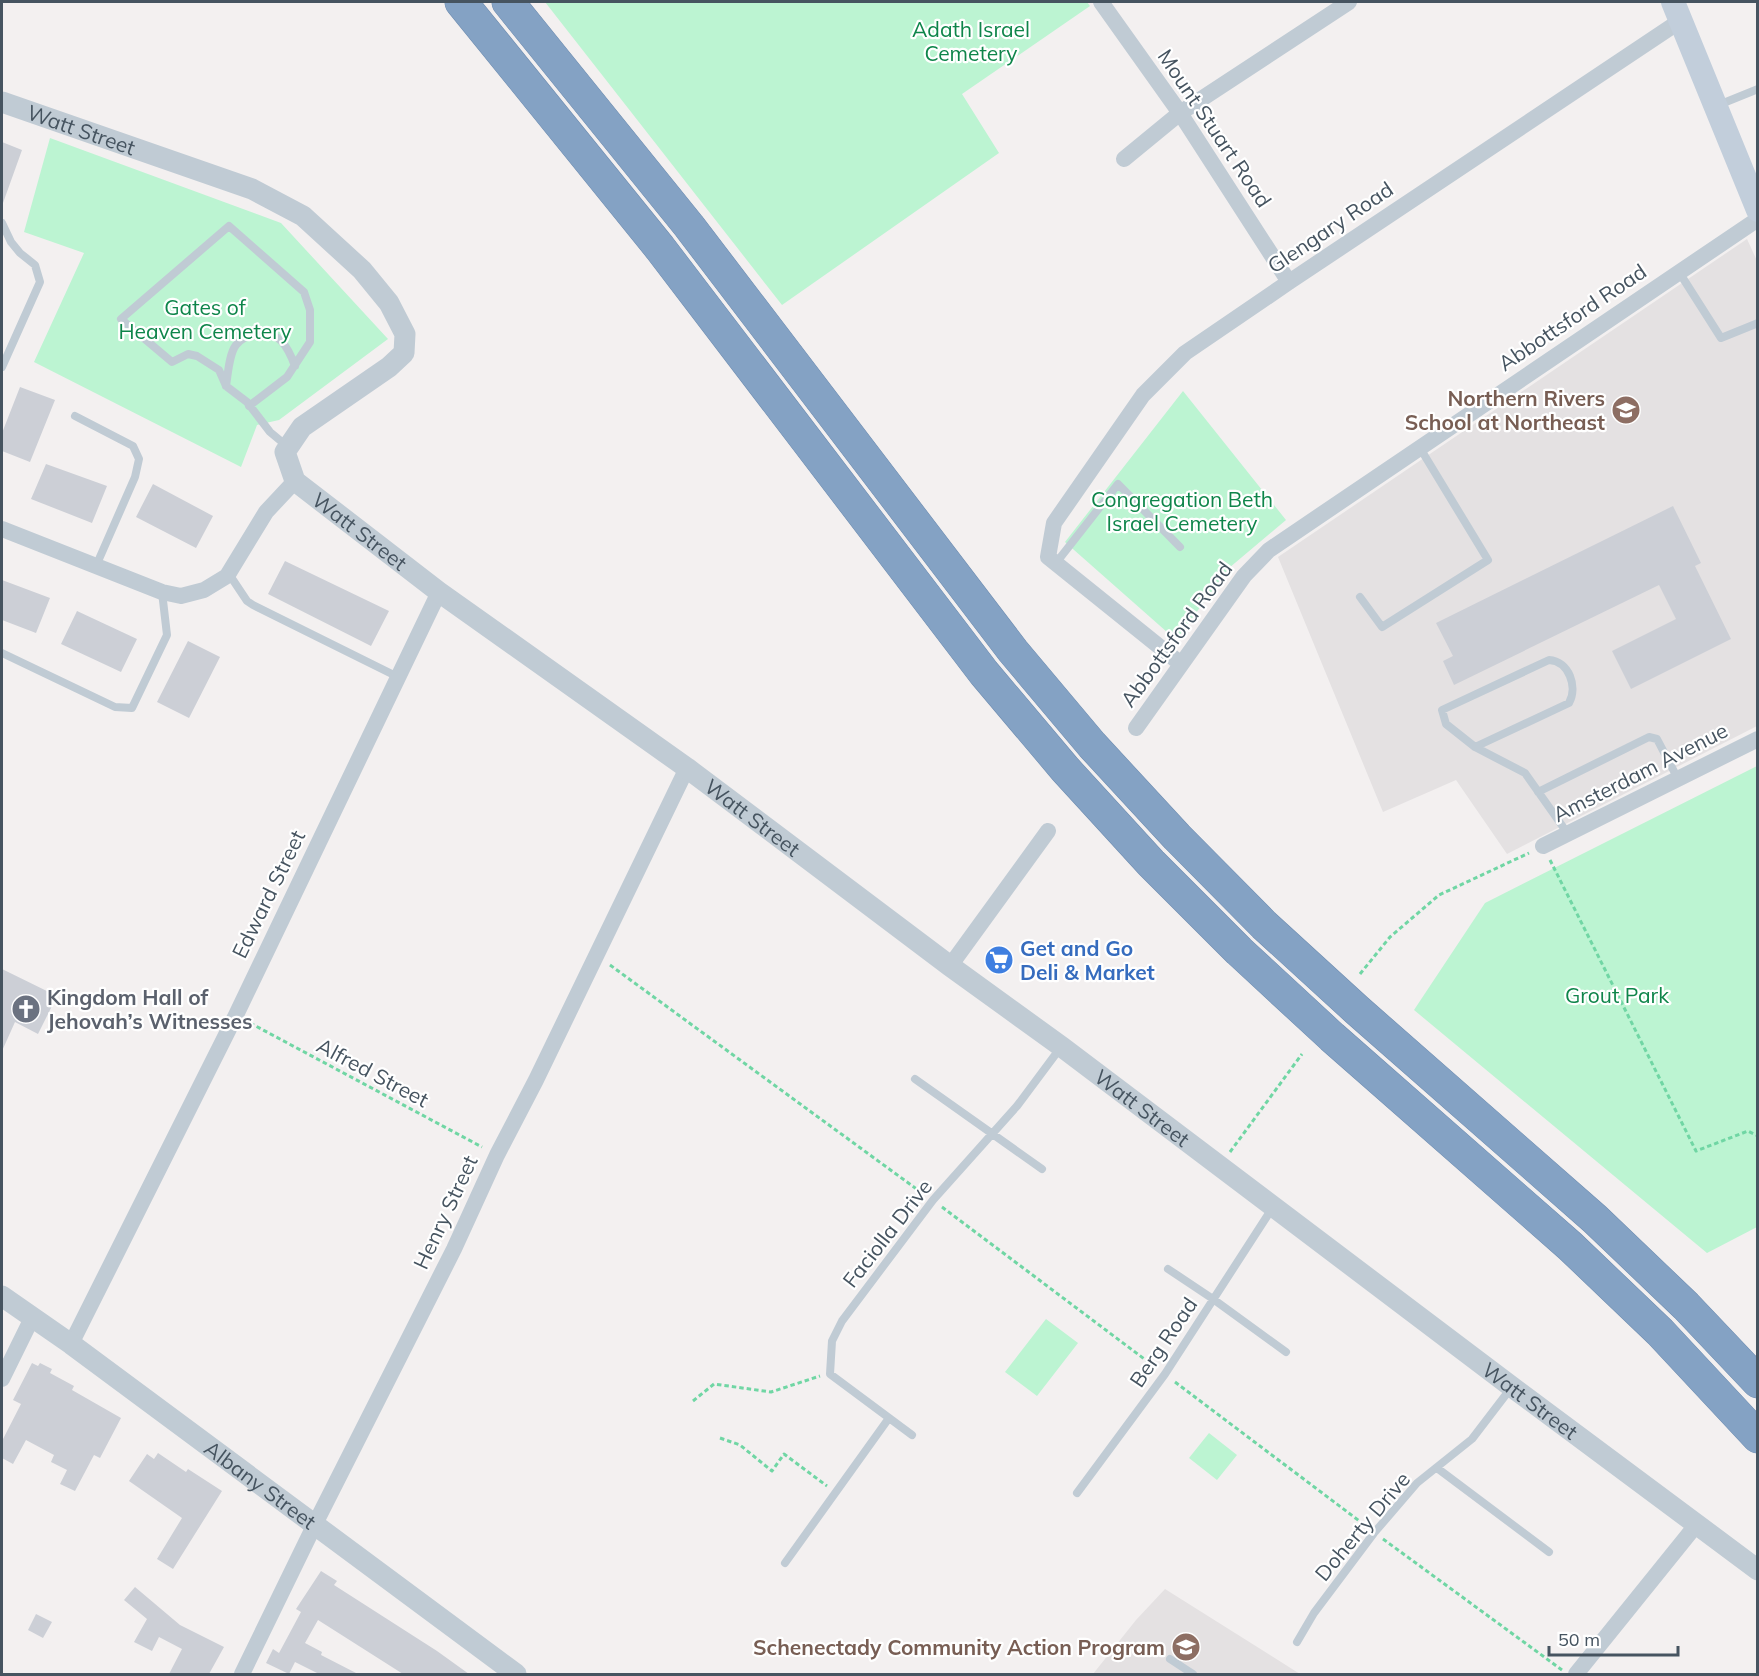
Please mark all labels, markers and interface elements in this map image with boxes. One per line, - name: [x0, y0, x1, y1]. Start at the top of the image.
- park label: Adath Israel Cemetery: [912, 16, 1030, 66]
- street label: Mount Stuart Road: [1153, 44, 1277, 212]
- street label: Watt Street: [24, 99, 139, 160]
- street label: Glengary Road: [1262, 175, 1398, 279]
- street label: Abbottsford Road: [1493, 258, 1651, 376]
- park label: Gates of Heaven Cemetery: [118, 294, 292, 344]
- place label: Northern Rivers School at Northeast: [1405, 385, 1605, 435]
- school or university icon: Northern Rivers School at Northeast: [1610, 394, 1642, 426]
- street label: Watt Street: [307, 486, 413, 576]
- park label: Congregation Beth Israel Cemetery: [1091, 486, 1273, 536]
- street label: Abbottsford Road: [1115, 556, 1237, 712]
- street label: Amsterdam Avenue: [1548, 717, 1732, 827]
- street label: Watt Street: [700, 773, 805, 862]
- street label: Edward Street: [226, 826, 310, 962]
- place label: Get and Go Deli & Market: [1020, 935, 1155, 985]
- supermarket icon: Get and Go Deli & Market: [983, 944, 1015, 976]
- park label: Grout Park: [1565, 982, 1669, 1008]
- place label: Kingdom Hall of Jehovah’s Witnesses: [47, 984, 253, 1034]
- church icon: Kingdom Hall of Jehovah’s Witnesses: [10, 993, 42, 1025]
- street label: Alfred Street: [313, 1032, 433, 1112]
- street label: Watt Street: [1089, 1063, 1195, 1152]
- street label: Henry Street: [407, 1151, 483, 1273]
- street label: Faciolla Drive: [837, 1174, 937, 1292]
- street label: Berg Road: [1123, 1292, 1203, 1392]
- street label: Watt Street: [1477, 1356, 1583, 1445]
- street label: Albany Street: [200, 1435, 322, 1534]
- street label: Doherty Drive: [1309, 1466, 1415, 1586]
- scale bar: [1549, 1619, 1678, 1657]
- text: 50 m: [1558, 1628, 1600, 1651]
- school or university icon: Schenectady Community Action Program: [1170, 1631, 1202, 1663]
- place label: Schenectady Community Action Program: [753, 1634, 1165, 1660]

